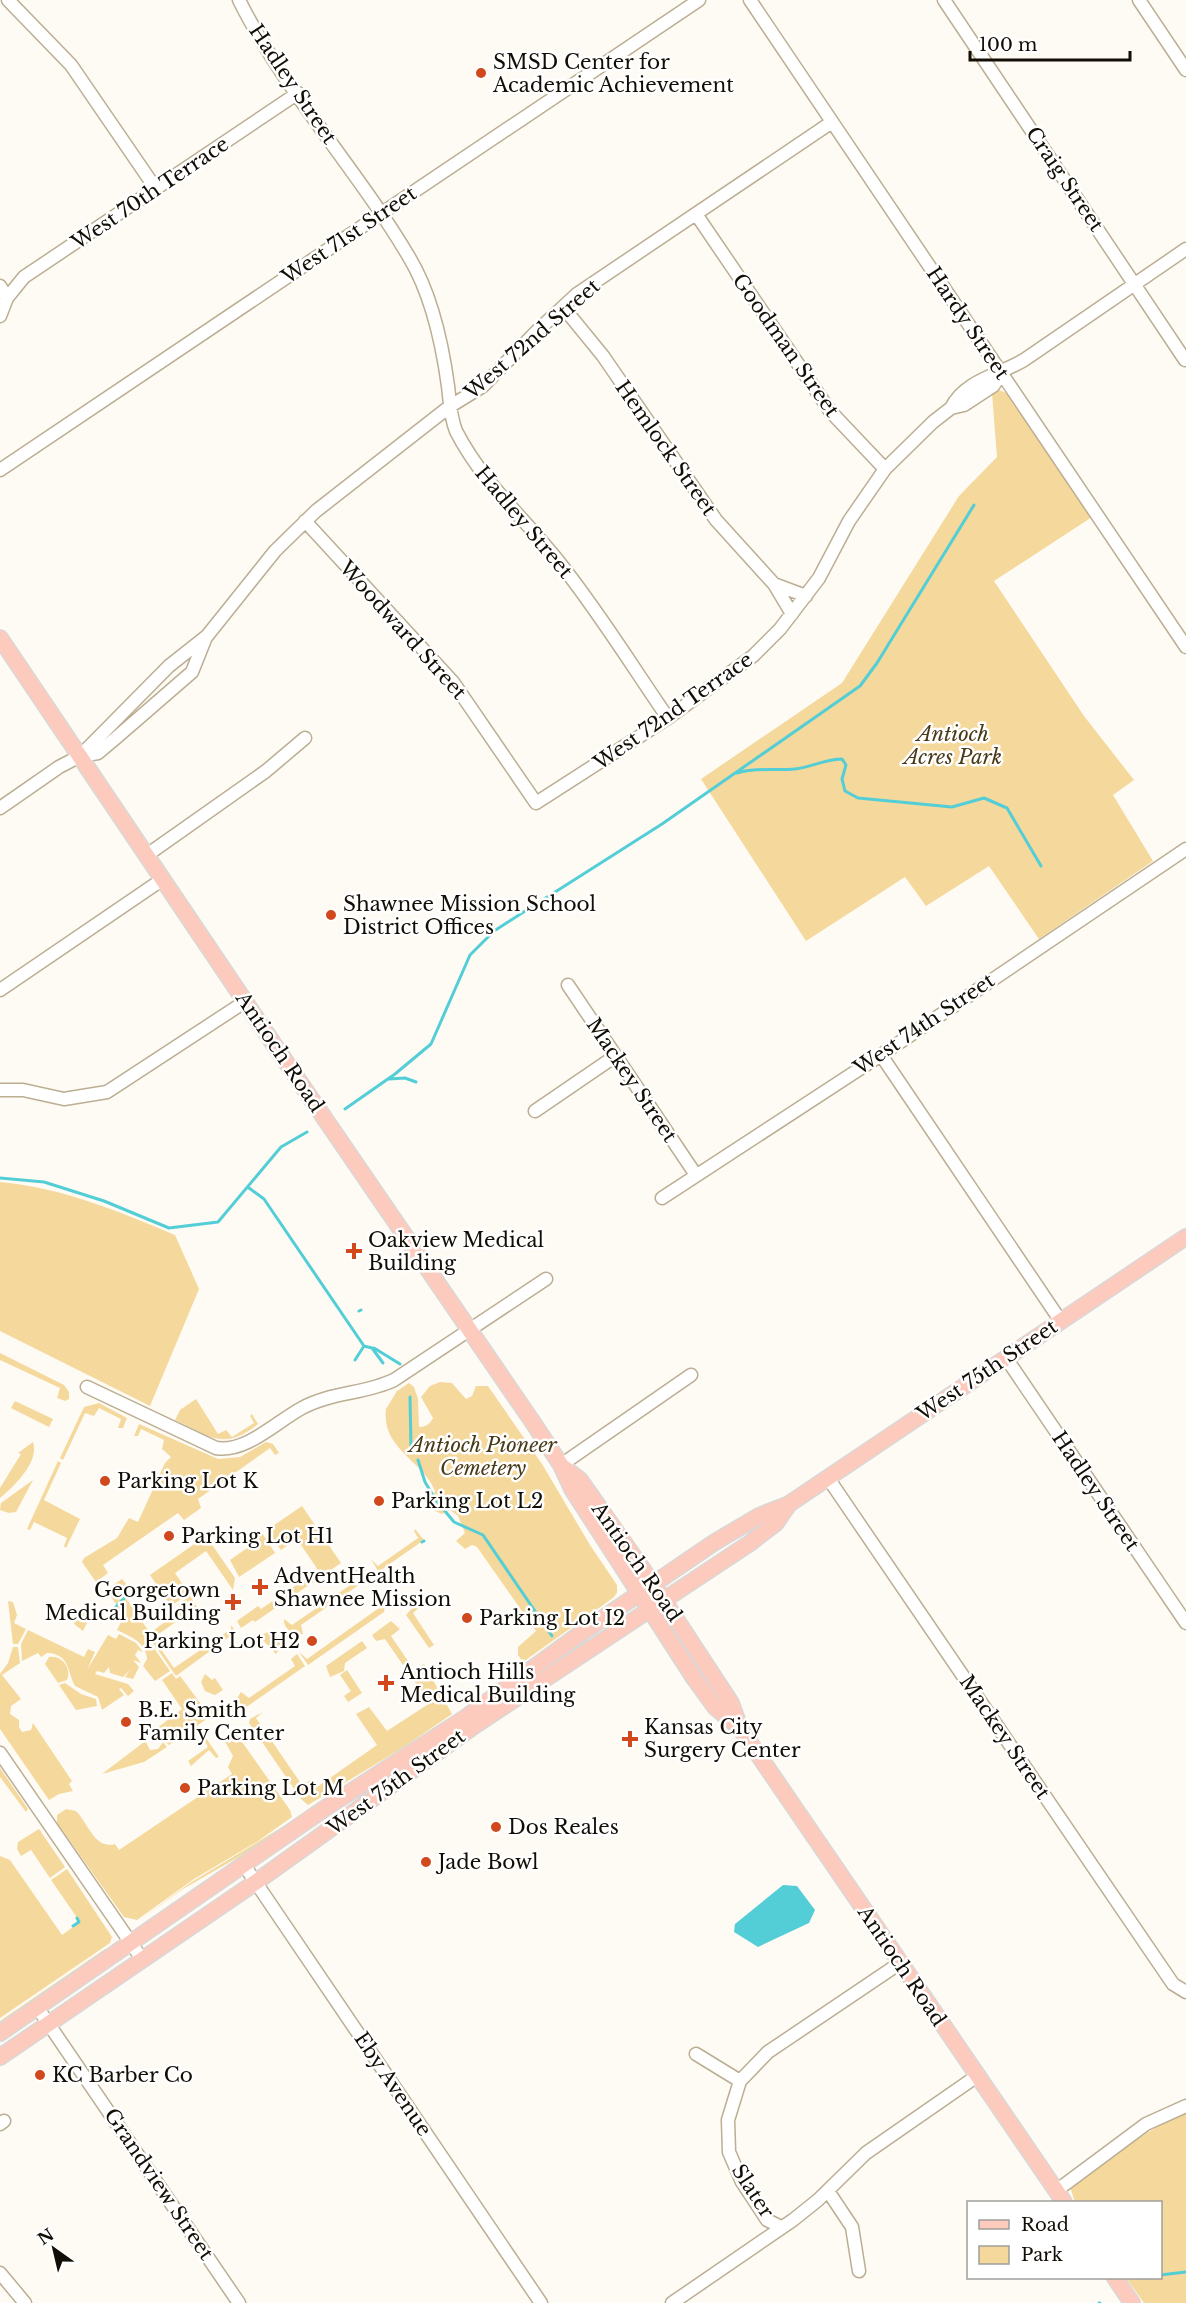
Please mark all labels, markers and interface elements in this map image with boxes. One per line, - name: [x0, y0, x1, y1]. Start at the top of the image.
- street label: Hadley Street: [244, 20, 342, 149]
- scale bar: [970, 24, 1130, 62]
- text: 100 m: [979, 34, 1037, 56]
- place label: SMSD Center for Academic Achievement: [492, 50, 734, 97]
- marker: SMSD Center for Academic Achievement: [474, 66, 488, 80]
- street label: Craig Street: [1021, 122, 1109, 236]
- street label: West 70th Terrace: [66, 132, 233, 255]
- street label: West 71st Street: [276, 181, 421, 289]
- street label: Hardy Street: [922, 262, 1015, 384]
- street label: Goodman Street: [728, 269, 845, 422]
- street label: West 72nd Street: [459, 273, 605, 405]
- street label: Hemlock Street: [611, 376, 722, 520]
- street label: Hadley Street: [470, 461, 578, 583]
- street label: Woodward Street: [334, 555, 472, 705]
- street label: West 72nd Terrace: [588, 647, 757, 775]
- park label: Antioch Acres Park: [901, 722, 1002, 769]
- place label: Shawnee Mission School District Offices: [343, 892, 596, 939]
- marker: Shawnee Mission School District Offices: [324, 908, 338, 922]
- street label: West 74th Street: [848, 968, 999, 1080]
- street label: Antioch Road: [230, 986, 329, 1117]
- street label: Mackey Street: [582, 1013, 683, 1147]
- place label: Oakview Medical Building: [368, 1228, 544, 1275]
- marker: Oakview Medical Building: [345, 1242, 363, 1260]
- street label: West 75th Street: [911, 1314, 1062, 1426]
- street label: Hadley Street: [1047, 1427, 1145, 1556]
- park label: Antioch Pioneer Cemetery: [406, 1433, 558, 1480]
- place label: Parking Lot K: [117, 1469, 258, 1493]
- marker: Parking Lot K: [98, 1474, 112, 1488]
- place label: Parking Lot L2: [391, 1489, 543, 1513]
- marker: Parking Lot L2: [372, 1494, 386, 1508]
- street label: Antioch Road: [586, 1497, 687, 1626]
- place label: Parking Lot H1: [181, 1524, 334, 1548]
- marker: Parking Lot H1: [162, 1529, 176, 1543]
- place label: AdventHealth Shawnee Mission: [273, 1564, 451, 1611]
- place label: Georgetown Medical Building: [45, 1578, 221, 1625]
- marker: AdventHealth Shawnee Mission: [251, 1578, 269, 1596]
- marker: Georgetown Medical Building: [224, 1593, 242, 1611]
- place label: Parking Lot I2: [479, 1606, 625, 1630]
- marker: Parking Lot I2: [460, 1611, 474, 1625]
- place label: Parking Lot H2: [144, 1629, 300, 1653]
- marker: Parking Lot H2: [305, 1634, 319, 1648]
- place label: Antioch Hills Medical Building: [399, 1660, 576, 1707]
- street label: Mackey Street: [955, 1670, 1056, 1804]
- marker: Antioch Hills Medical Building: [377, 1674, 395, 1692]
- place label: B.E. Smith Family Center: [138, 1698, 285, 1745]
- marker: B.E. Smith Family Center: [119, 1715, 133, 1729]
- place label: Kansas City Surgery Center: [644, 1715, 801, 1762]
- street label: West 75th Street: [322, 1724, 470, 1841]
- marker: Kansas City Surgery Center: [621, 1730, 639, 1748]
- place label: Parking Lot M: [197, 1776, 344, 1800]
- marker: Parking Lot M: [178, 1781, 192, 1795]
- place label: Dos Reales: [508, 1815, 619, 1839]
- marker: Dos Reales: [489, 1820, 503, 1834]
- place label: Jade Bowl: [435, 1850, 538, 1874]
- marker: Jade Bowl: [419, 1855, 433, 1869]
- street label: Antioch Road: [852, 1900, 951, 2031]
- street label: Eby Avenue: [349, 2027, 437, 2141]
- place label: KC Barber Co: [52, 2063, 193, 2087]
- marker: KC Barber Co: [33, 2068, 47, 2082]
- street label: Grandview Street: [99, 2104, 219, 2265]
- street label: Slater: [727, 2160, 779, 2223]
- legend: [967, 2201, 1162, 2279]
- text: Road: [1021, 2214, 1069, 2236]
- north arrow: [24, 2219, 84, 2279]
- text: N: [34, 2224, 57, 2249]
- text: Park: [1021, 2244, 1063, 2266]

